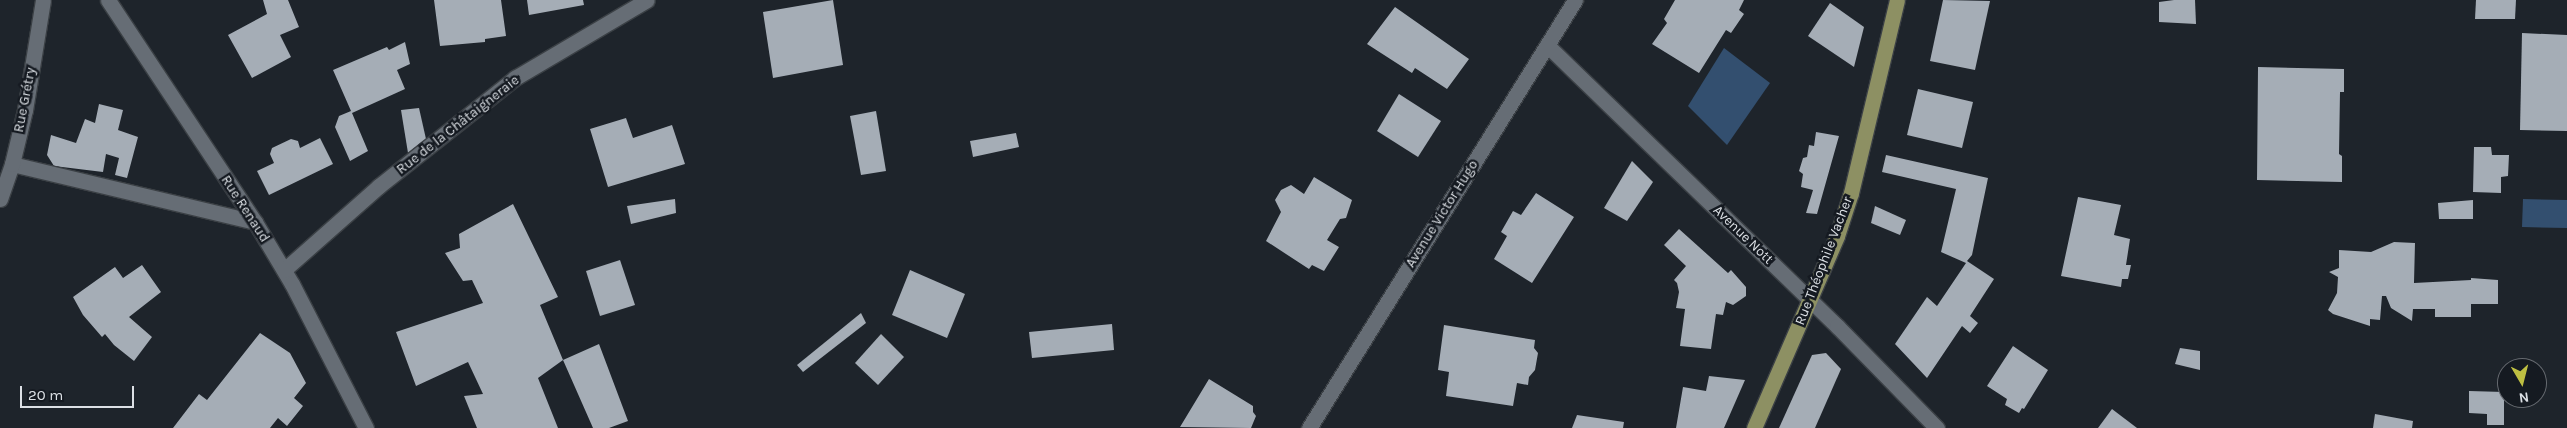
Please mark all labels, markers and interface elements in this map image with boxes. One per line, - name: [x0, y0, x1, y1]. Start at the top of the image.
- street label: Rue Grétry: [10, 66, 40, 134]
- street label: Rue de la Châtaigneraie: [393, 72, 523, 178]
- street label: Avenue Victor Hugo: [1402, 157, 1482, 271]
- street label: Rue Renaud: [217, 172, 273, 246]
- street label: Rue Théophile Vacher: [1792, 194, 1856, 328]
- street label: Avenue Nott: [1709, 202, 1777, 268]
- north arrow: [2497, 358, 2547, 408]
- scale bar: [22, 376, 136, 408]
- text: 20 m: [28, 386, 63, 404]
- text: N: [2518, 388, 2530, 406]

